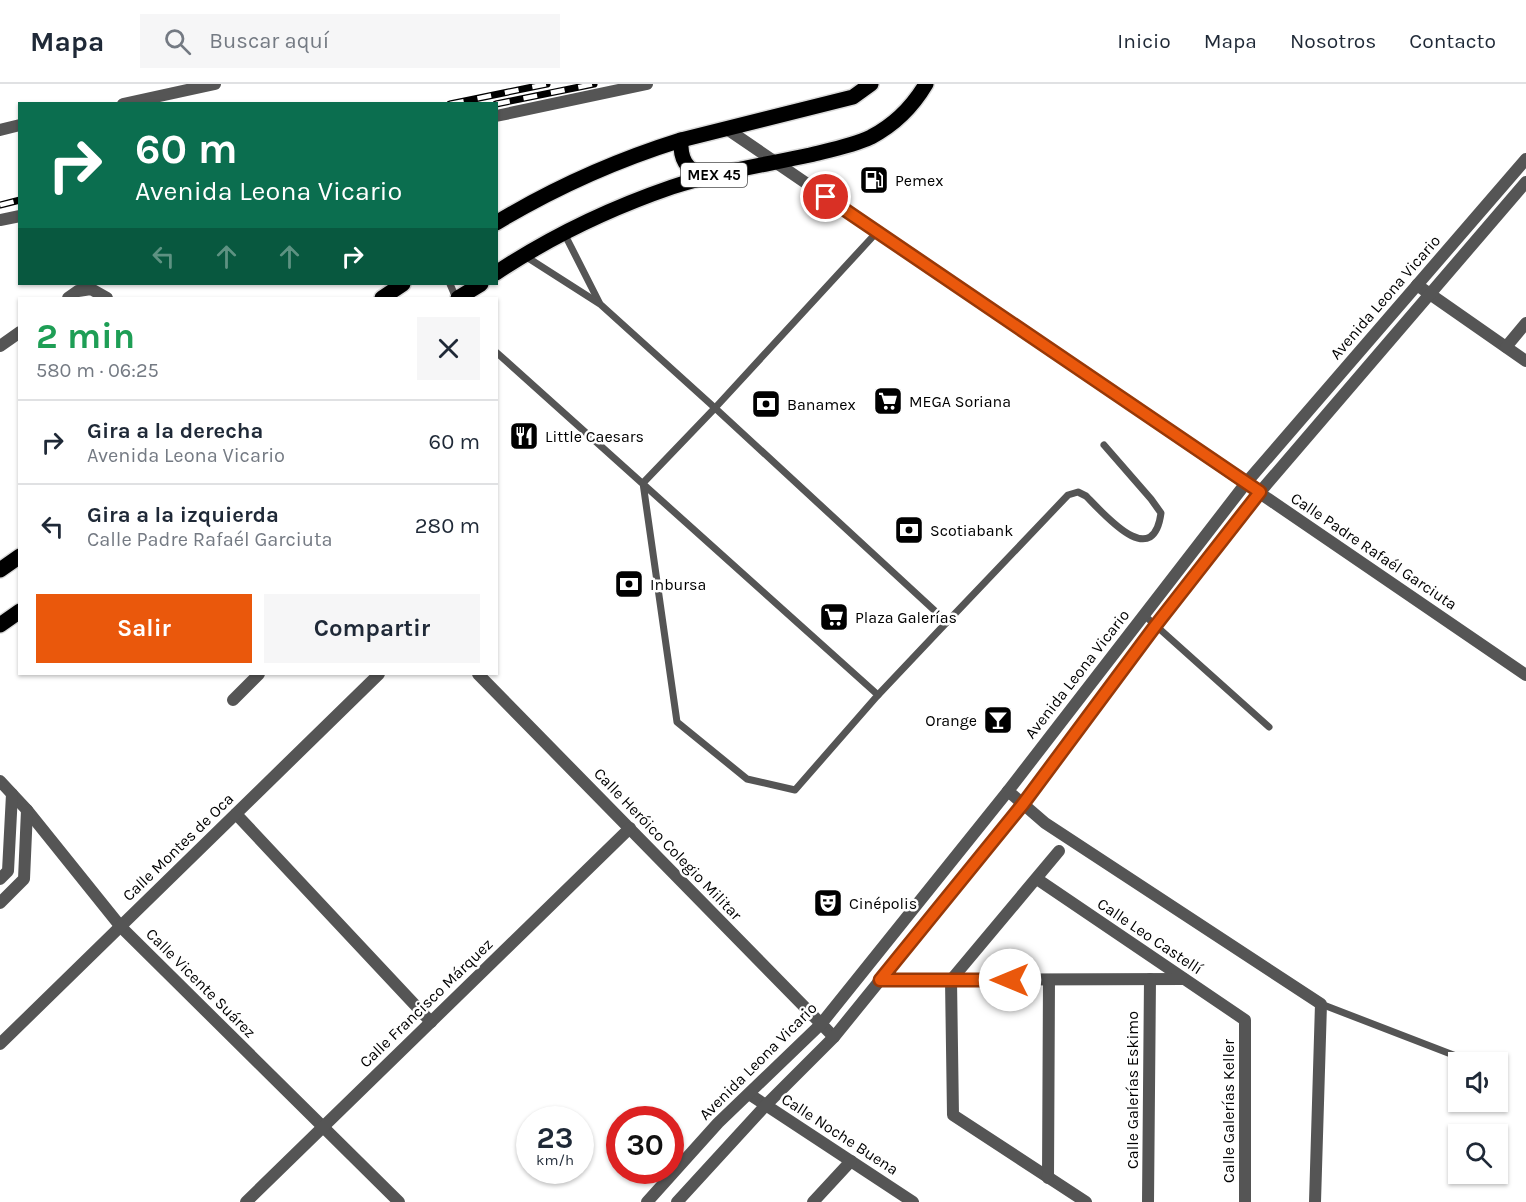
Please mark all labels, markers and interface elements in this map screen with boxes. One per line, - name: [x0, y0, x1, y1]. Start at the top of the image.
- search box: [140, 14, 560, 68]
- text: Mapa: [30, 25, 104, 58]
- icon: search: [161, 25, 194, 58]
- text: Buscar aquí: [209, 28, 329, 54]
- text: Inicio: [1117, 29, 1171, 53]
- text: Mapa: [1204, 29, 1257, 53]
- text: Nosotros: [1290, 29, 1376, 53]
- text: Contacto: [1409, 29, 1496, 53]
- text: 60 m: [135, 124, 238, 174]
- icon: right: [36, 126, 114, 204]
- road number: MEX 45: [681, 163, 747, 187]
- fuel station icon: Pemex: [858, 164, 890, 196]
- pin: [800, 171, 851, 222]
- place label: Pemex: [895, 171, 943, 190]
- text: Avenida Leona Vicario: [135, 175, 402, 207]
- icon: arrive: [809, 180, 842, 213]
- street label: Avenida Leona Vicario: [1326, 231, 1444, 363]
- icon: left: [147, 240, 180, 273]
- icon: ahead: [210, 240, 243, 273]
- icon: ahead: [273, 240, 306, 273]
- icon: right: [336, 240, 369, 273]
- text: 2 min: [36, 315, 135, 357]
- button: close: [417, 317, 480, 380]
- text: 580 m · 06:25: [36, 359, 159, 382]
- supermarket icon: MEGA Soriana: [872, 385, 904, 417]
- bank icon: Banamex: [750, 388, 782, 420]
- place label: MEGA Soriana: [909, 392, 1011, 411]
- place label: Banamex: [787, 395, 856, 414]
- text: Gira a la derecha: [87, 418, 263, 444]
- restaurant icon: Little Caesars: [508, 420, 540, 452]
- icon: right: [36, 426, 69, 459]
- place label: Little Caesars: [545, 427, 644, 446]
- text: 60 m: [429, 429, 480, 455]
- text: Avenida Leona Vicario: [87, 444, 285, 467]
- street label: Calle Padre Rafaél Garciuta: [1287, 488, 1461, 614]
- text: Gira a la izquierda: [87, 502, 279, 528]
- icon: left: [36, 510, 69, 543]
- text: 280 m: [415, 513, 480, 539]
- bank icon: Scotiabank: [893, 514, 925, 546]
- place label: Scotiabank: [930, 521, 1013, 540]
- text: Calle Padre Rafaél Garciuta: [87, 528, 332, 551]
- bank icon: Inbursa: [613, 568, 645, 600]
- place label: Inbursa: [650, 575, 706, 594]
- button: Salir: [36, 594, 252, 663]
- button: Compartir: [264, 594, 480, 663]
- supermarket icon: Plaza Galerías: [818, 601, 850, 633]
- street label: Avenida Leona Vicario: [1021, 606, 1133, 742]
- place label: Plaza Galerías: [855, 608, 957, 627]
- bar icon: Orange: [982, 704, 1014, 736]
- place label: Orange: [925, 711, 977, 730]
- street label: Calle Heróico Colegio Militar: [590, 764, 746, 924]
- street label: Calle Montes de Oca: [119, 789, 237, 905]
- theatre icon: Cinépolis: [812, 887, 844, 919]
- place label: Cinépolis: [849, 894, 917, 913]
- street label: Calle Leo Castellí: [1094, 894, 1206, 978]
- street label: Calle Vicente Suárez: [142, 924, 260, 1042]
- street label: Calle Francisco Márquez: [356, 935, 496, 1071]
- position arrow: [978, 948, 1042, 1012]
- street label: Avenida Leona Vicario: [695, 998, 821, 1124]
- street label: Calle Galerías Eskimo: [1123, 1011, 1142, 1169]
- street label: Calle Galerías Keller: [1219, 1039, 1238, 1183]
- map controls: [1448, 1052, 1508, 1184]
- button: sound: [1448, 1052, 1508, 1112]
- street label: Calle Noche Buena: [778, 1089, 902, 1179]
- speed limit sign: 30: [606, 1106, 684, 1184]
- text: 23: [537, 1120, 573, 1156]
- button: search: [1448, 1124, 1508, 1184]
- text: km/h: [536, 1151, 574, 1169]

